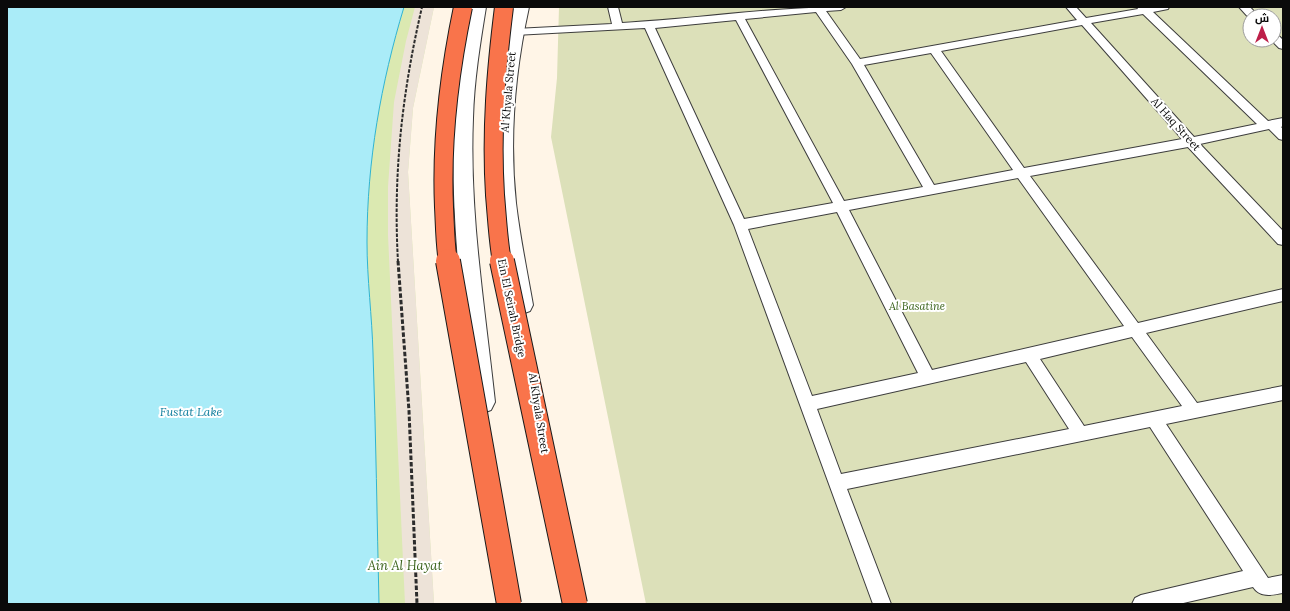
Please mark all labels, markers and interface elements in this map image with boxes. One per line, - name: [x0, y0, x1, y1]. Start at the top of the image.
- north arrow: [1242, 8, 1282, 48]
- text: ش: [1255, 11, 1269, 25]
- street label: Al Khyala Street: [497, 50, 519, 134]
- street label: Al Haq Street: [1148, 94, 1204, 154]
- street label: Ein El Seirah Bridge: [495, 257, 529, 359]
- park label: Al Basatine: [888, 299, 945, 313]
- street label: Al Khyala Street: [526, 371, 552, 455]
- water label: Fustat Lake: [160, 404, 223, 419]
- park label: Ain Al Hayat: [367, 557, 442, 574]

